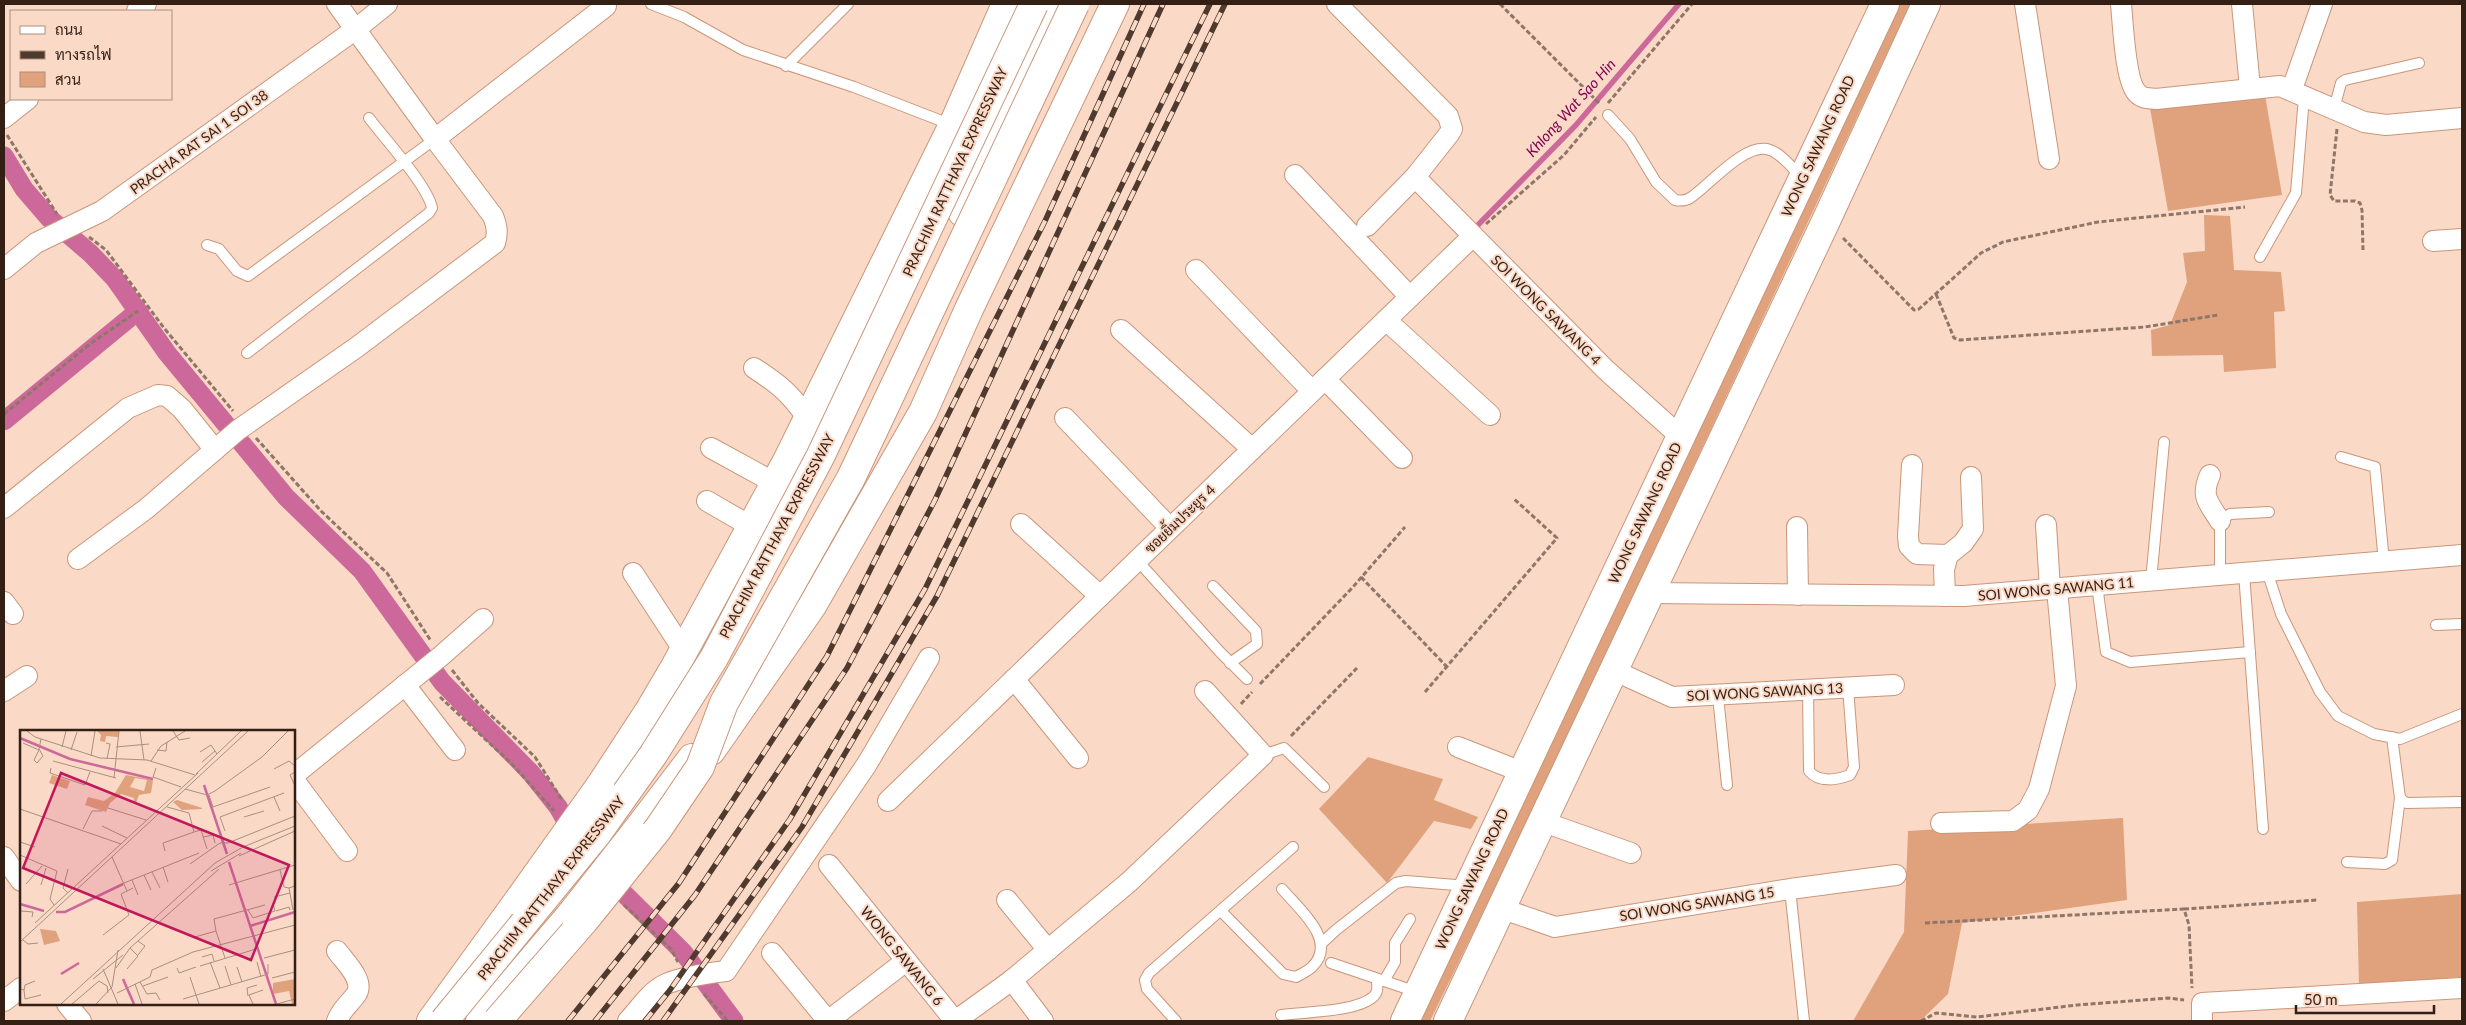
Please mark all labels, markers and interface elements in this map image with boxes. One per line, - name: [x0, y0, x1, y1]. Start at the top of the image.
- legend: [10, 10, 172, 100]
- text: ถนน: [55, 20, 83, 38]
- text: ทางรถไฟ: [55, 45, 112, 63]
- water label: Khlong Wat Sao Hin: [1522, 55, 1619, 160]
- street label: PRACHIM RATTHAYA EXPRESSWAY: [898, 64, 1011, 279]
- text: สวน: [55, 70, 81, 88]
- street label: WONG SAWANG ROAD: [1777, 72, 1858, 219]
- street label: PRACHA RAT SAI 1 SOI 38: [126, 86, 271, 197]
- street label: SOI WONG SAWANG 4: [1488, 251, 1605, 368]
- street label: PRACHIM RATTHAYA EXPRESSWAY: [715, 430, 838, 641]
- street label: WONG SAWANG ROAD: [1604, 439, 1685, 586]
- street label: ซอยยิ้มประยูร 4: [1139, 479, 1220, 558]
- street label: SOI WONG SAWANG 11: [1977, 573, 2135, 604]
- street label: SOI WONG SAWANG 13: [1686, 679, 1844, 704]
- inset map: [20, 730, 295, 1005]
- street label: PRACHIM RATTHAYA EXPRESSWAY: [473, 792, 628, 983]
- street label: WONG SAWANG ROAD: [1431, 805, 1512, 952]
- street label: SOI WONG SAWANG 15: [1618, 883, 1776, 924]
- street label: WONG SAWANG 6: [857, 903, 947, 1009]
- scale bar: [2296, 982, 2434, 1014]
- text: 50 m: [2304, 990, 2338, 1008]

